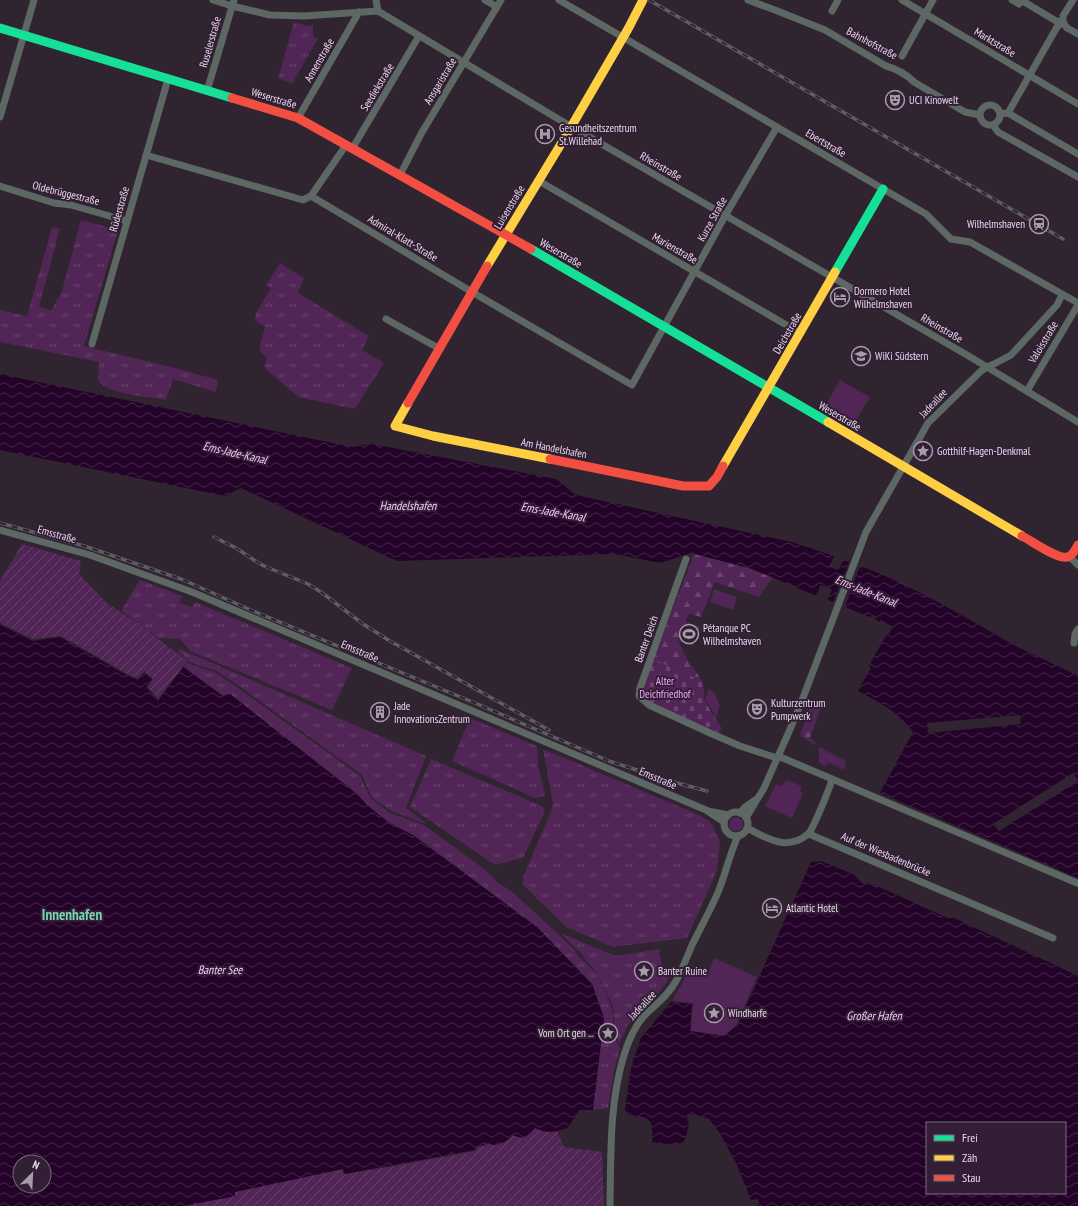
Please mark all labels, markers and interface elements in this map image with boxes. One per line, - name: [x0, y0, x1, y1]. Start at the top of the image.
- street label: Ruselerstraße: [196, 14, 224, 69]
- street label: Bahnhofstraße: [844, 24, 900, 62]
- street label: Marktstraße: [972, 24, 1019, 60]
- street label: Annenstraße: [301, 35, 337, 84]
- street label: Ansgaristraße: [421, 55, 460, 107]
- street label: Seediekstraße: [357, 60, 397, 114]
- street label: Weserstraße: [250, 84, 299, 112]
- theatre icon: UCI Kinowelt: [884, 89, 906, 111]
- place label: UCI Kinowelt: [909, 93, 958, 107]
- place label: Gesundheitszentrum St.Willehad: [559, 121, 637, 148]
- hospital icon: Gesundheitszentrum St.Willehad: [534, 123, 556, 145]
- street label: Ebertstraße: [803, 126, 849, 160]
- street label: Rheinstraße: [638, 148, 685, 184]
- street label: Oldebrüggestraße: [31, 178, 101, 208]
- street label: Luisenstraße: [490, 182, 528, 231]
- street label: Rüderstraße: [106, 184, 132, 233]
- street label: Kurze Straße: [694, 194, 730, 244]
- street label: Admiral-Klatt-Straße: [365, 212, 441, 265]
- station icon: Wilhelmshaven: [1028, 213, 1050, 235]
- place label: Wilhelmshaven: [967, 217, 1025, 231]
- street label: Marienstraße: [650, 229, 701, 267]
- street label: Weserstraße: [537, 235, 585, 271]
- place label: Dormero Hotel Wilhelmshaven: [854, 284, 912, 311]
- hotel icon: Dormero Hotel Wilhelmshaven: [829, 286, 851, 308]
- street label: Deichstraße: [770, 309, 805, 356]
- street label: Rheinstraße: [919, 310, 966, 346]
- street label: Valoisstraße: [1025, 318, 1061, 366]
- school or university icon: WiKi Südstern: [850, 345, 872, 367]
- place label: WiKi Südstern: [875, 349, 928, 363]
- street label: Jadeallee: [915, 385, 950, 421]
- street label: Weserstraße: [816, 398, 864, 434]
- street label: Am Handelshafen: [520, 435, 588, 461]
- water label: Ems-Jade-Kanal: [202, 438, 270, 467]
- place icon: Gotthilf-Hagen-Denkmal: [912, 440, 934, 462]
- place label: Gotthilf-Hagen-Denkmal: [937, 444, 1031, 458]
- water label: Handelshafen: [380, 498, 437, 513]
- water label: Ems-Jade-Kanal: [520, 498, 588, 525]
- street label: Emsstraße: [36, 522, 78, 546]
- water label: Ems-Jade-Kanal: [833, 571, 900, 610]
- street label: Banter Deich: [631, 614, 661, 664]
- place label: Pétanque PC Wilhelmshaven: [703, 621, 761, 648]
- sports icon: Pétanque PC Wilhelmshaven: [678, 623, 700, 645]
- street label: Emsstraße: [339, 637, 381, 665]
- park label: Alter Deichfriedhof: [639, 674, 692, 701]
- place label: Kulturzentrum Pumpwerk: [771, 696, 826, 723]
- theatre icon: Kulturzentrum Pumpwerk: [746, 698, 768, 720]
- place label: Jade InnovationsZentrum: [393, 699, 470, 726]
- building icon: Jade InnovationsZentrum: [369, 701, 391, 723]
- street label: Emsstraße: [637, 764, 679, 792]
- street label: Auf der Wiesbadenbrücke: [839, 829, 933, 879]
- hotel icon: Atlantic Hotel: [761, 897, 783, 919]
- place label: Atlantic Hotel: [786, 901, 838, 915]
- district label: Innenhafen: [42, 905, 102, 924]
- place icon: Banter Ruine: [633, 960, 655, 982]
- water label: Banter See: [198, 962, 243, 977]
- place label: Banter Ruine: [658, 964, 708, 978]
- street label: Jadeallee: [624, 987, 659, 1023]
- place icon: Windharfe: [703, 1002, 725, 1024]
- place label: Windharfe: [728, 1006, 767, 1020]
- water label: Großer Hafen: [846, 1008, 902, 1023]
- place icon: Vom Ort gen ...: [597, 1022, 619, 1044]
- place label: Vom Ort gen ...: [537, 1026, 594, 1040]
- legend: [926, 1122, 1066, 1194]
- text: Frei: [962, 1130, 978, 1145]
- text: Zäh: [962, 1150, 977, 1165]
- north arrow: [12, 1154, 52, 1194]
- text: N: [31, 1157, 42, 1172]
- text: Stau: [962, 1170, 980, 1185]

